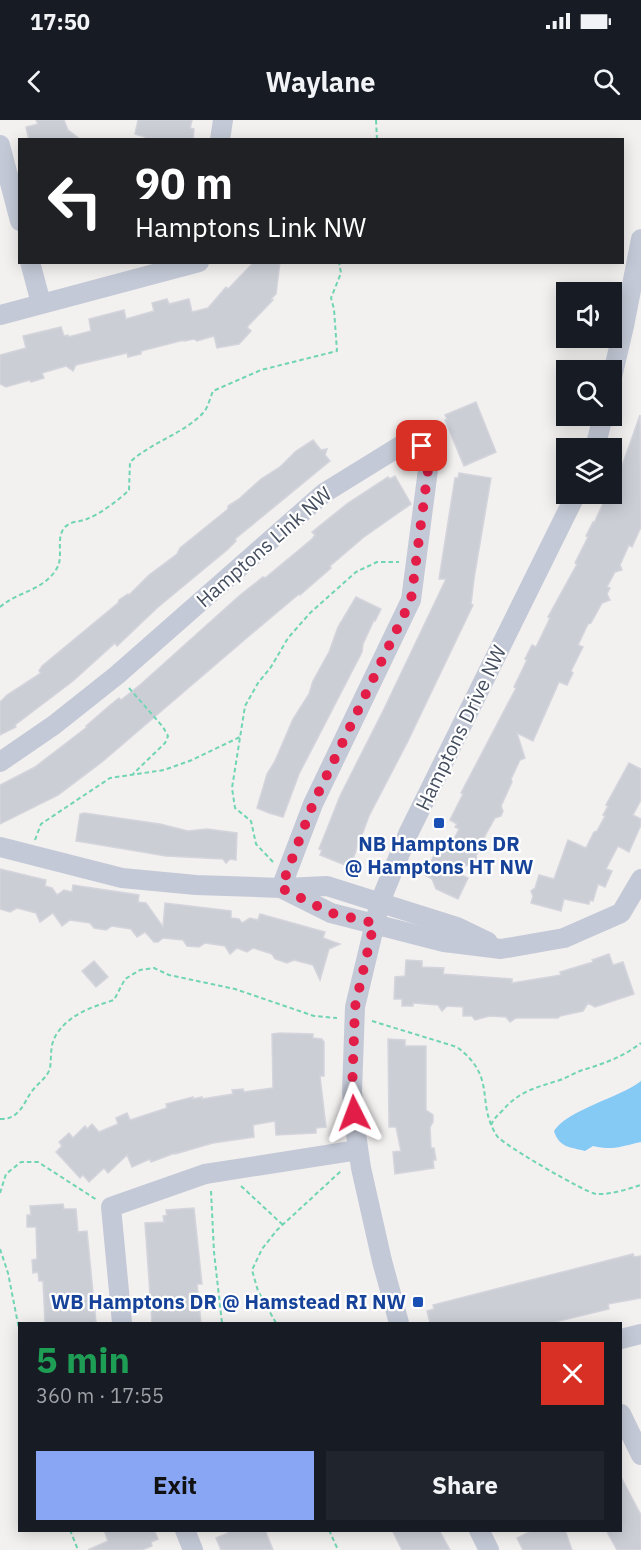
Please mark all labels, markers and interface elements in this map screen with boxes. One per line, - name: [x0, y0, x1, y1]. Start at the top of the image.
- text: 17:50: [30, 7, 90, 36]
- text: Waylane: [266, 64, 375, 99]
- icon: back: [18, 65, 51, 98]
- icon: search: [590, 65, 623, 98]
- text: 90 m: [135, 156, 233, 211]
- icon: left: [36, 162, 114, 240]
- text: Hamptons Link NW: [135, 209, 366, 244]
- map controls: [556, 282, 622, 504]
- button: sound: [556, 282, 622, 348]
- button: search: [556, 360, 622, 426]
- pin: [396, 420, 447, 471]
- icon: arrive: [405, 429, 438, 462]
- button: layers: [556, 438, 622, 504]
- street label: Hamptons Link NW: [190, 480, 337, 613]
- street label: Hamptons Drive NW: [409, 640, 512, 815]
- marker: NB Hamptons DR @ Hamptons HT NW: [432, 816, 446, 830]
- place label: NB Hamptons DR @ Hamptons HT NW: [345, 830, 533, 880]
- position arrow: [322, 1081, 386, 1145]
- place label: WB Hamptons DR @ Hamstead RI NW: [51, 1288, 406, 1315]
- marker: WB Hamptons DR @ Hamstead RI NW: [411, 1295, 425, 1309]
- text: 5 min: [36, 1336, 130, 1383]
- button: close: [541, 1342, 604, 1405]
- text: 360 m · 17:55: [36, 1382, 164, 1409]
- button: Exit: [36, 1451, 314, 1520]
- button: Share: [326, 1451, 604, 1520]

